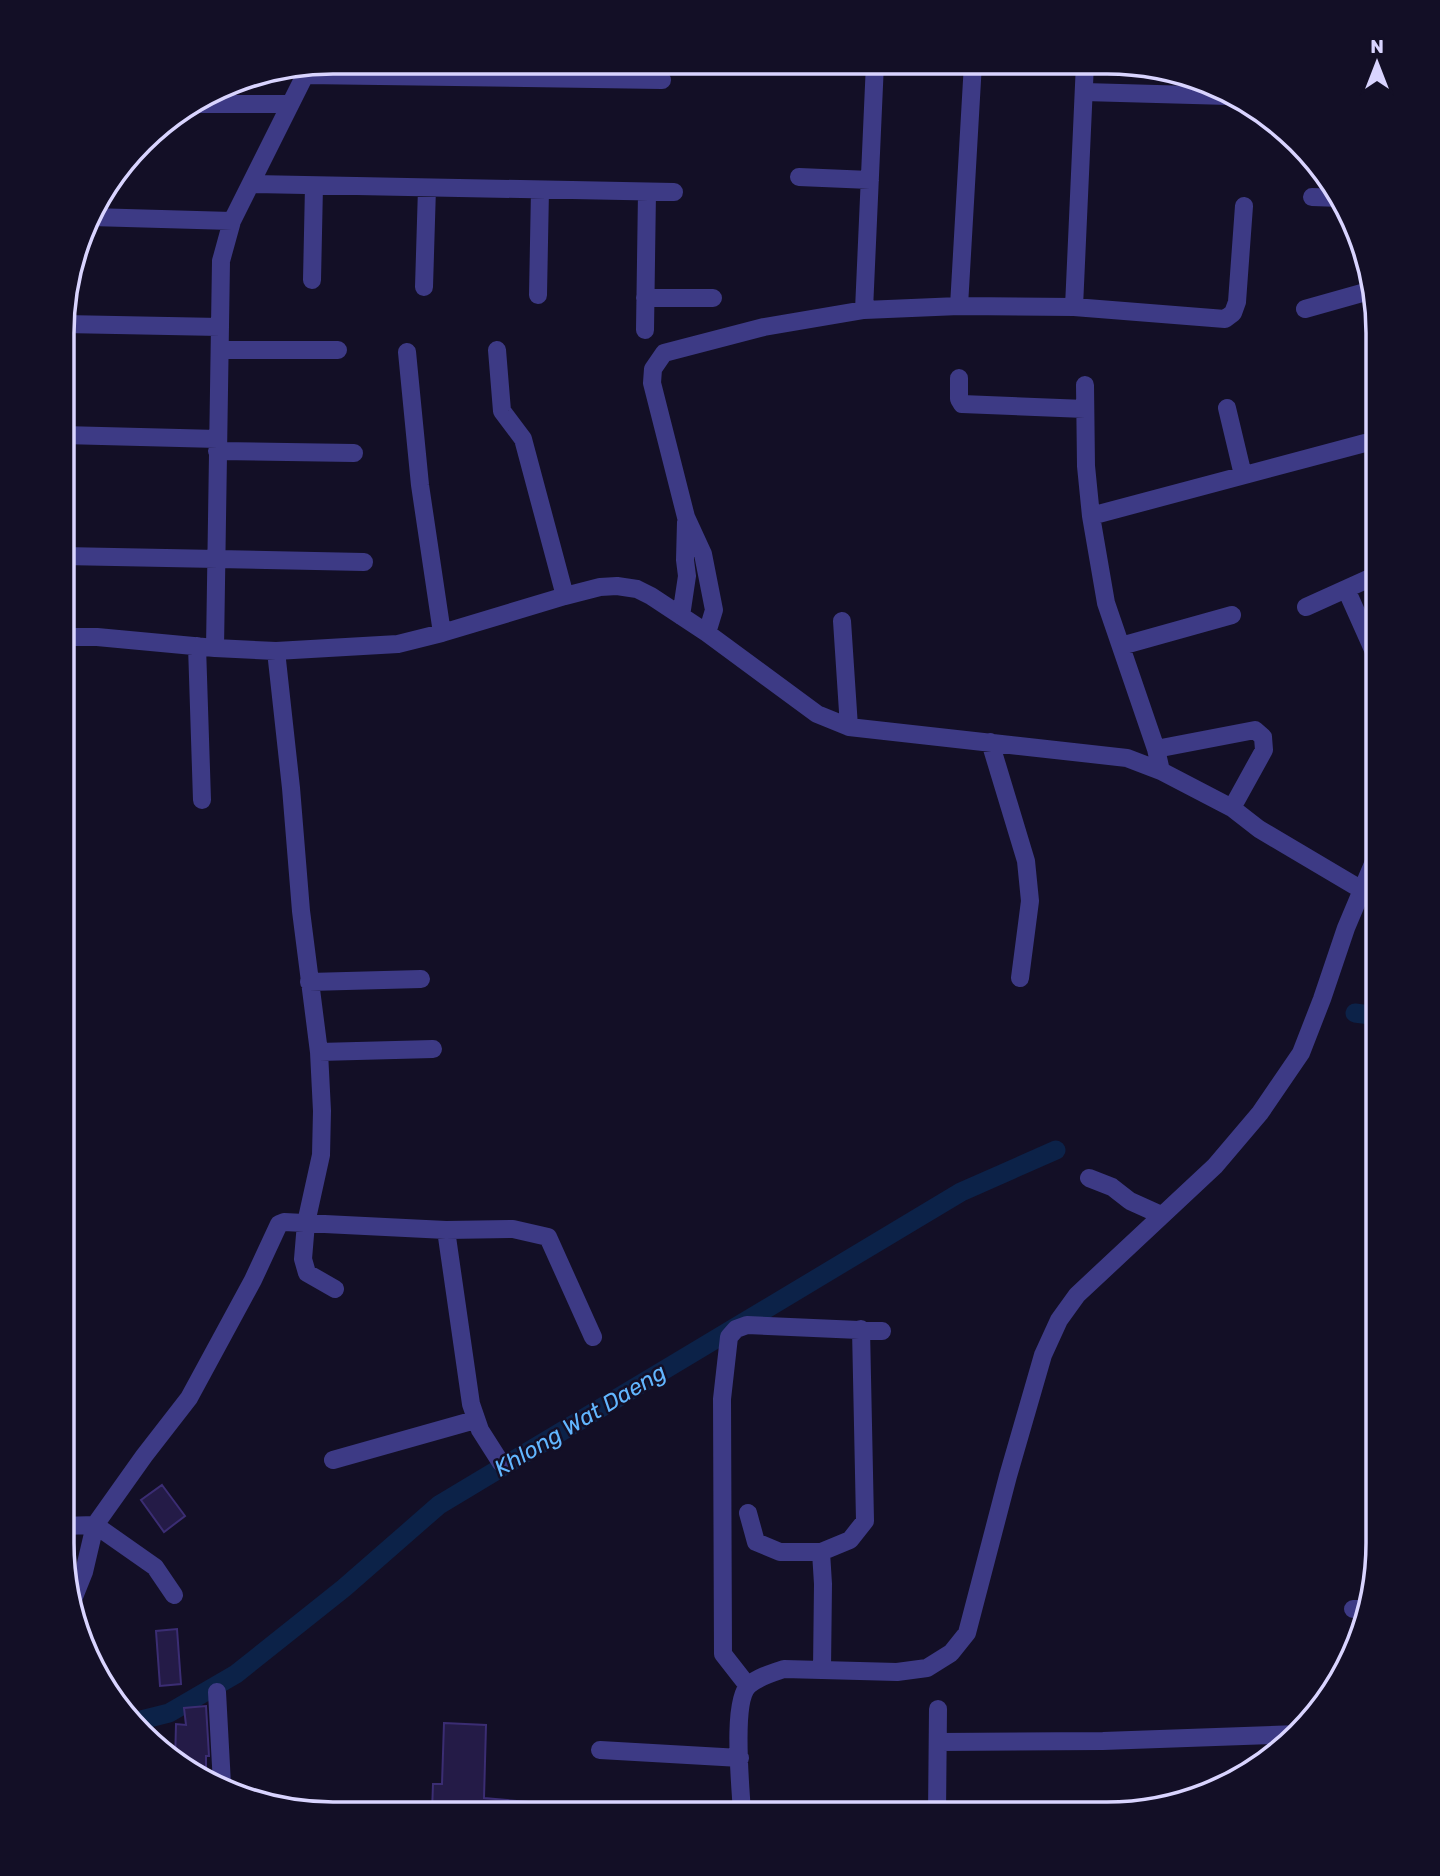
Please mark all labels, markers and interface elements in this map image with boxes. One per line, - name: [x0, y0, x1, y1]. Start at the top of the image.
- north arrow: [1342, 28, 1412, 98]
- text: N: [1370, 35, 1384, 58]
- water label: Khlong Wat Daeng: [489, 1358, 671, 1482]

